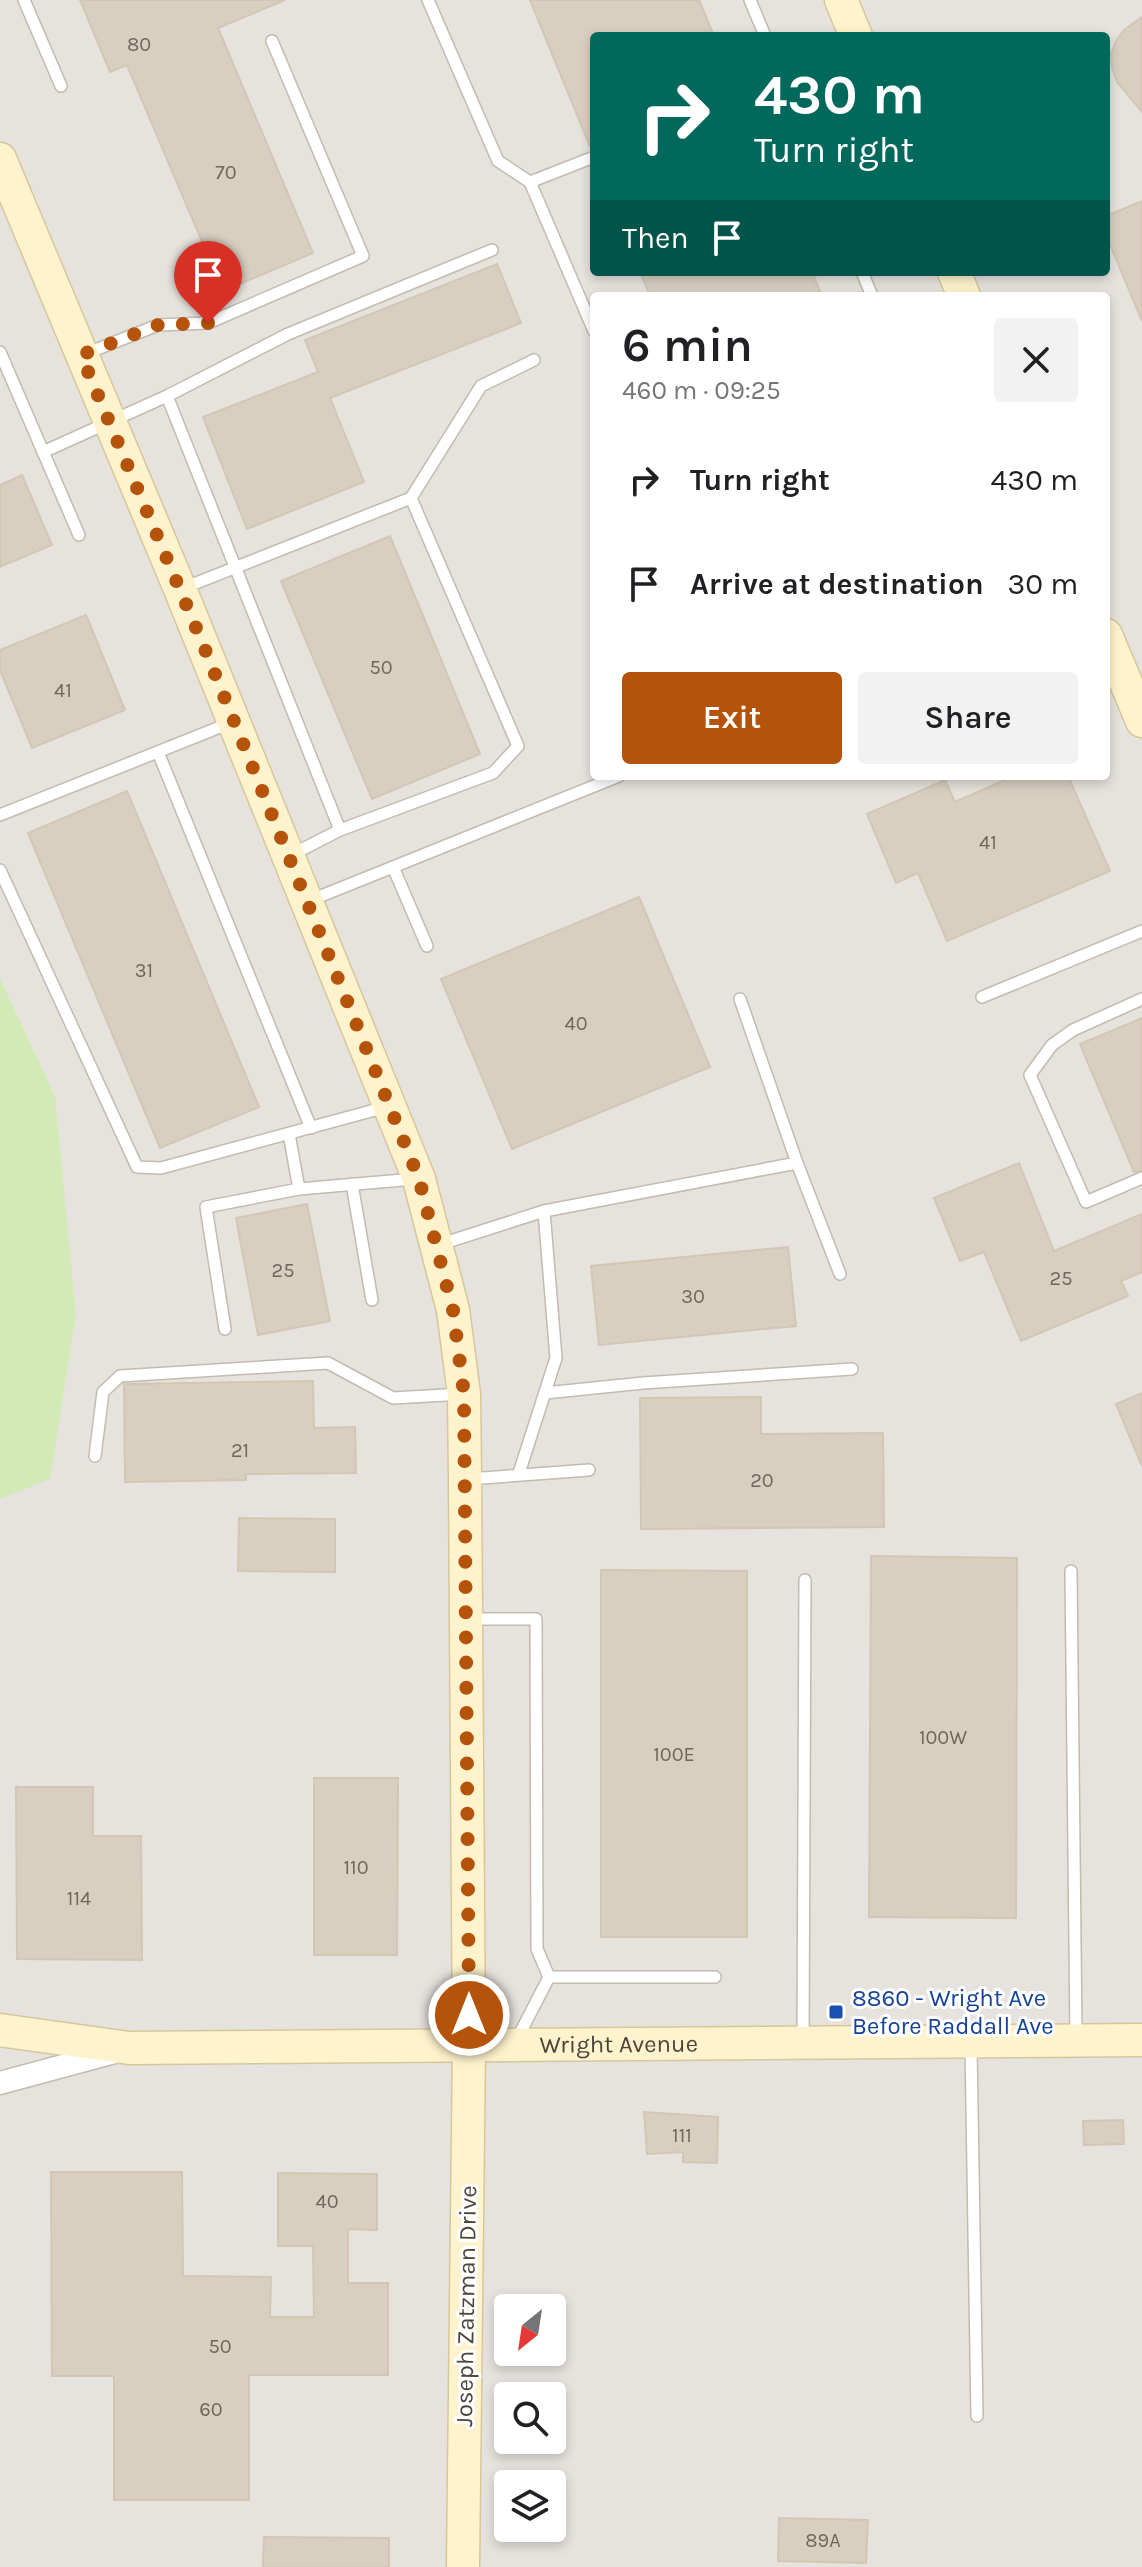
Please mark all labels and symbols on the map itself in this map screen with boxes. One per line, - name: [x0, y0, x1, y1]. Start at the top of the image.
- house number: 80: [127, 33, 151, 56]
- house number: 70: [215, 161, 237, 184]
- pin: [174, 241, 242, 323]
- house number: 50: [369, 656, 393, 679]
- house number: 41: [54, 679, 72, 702]
- house number: 41: [979, 831, 997, 854]
- house number: 31: [135, 959, 153, 982]
- house number: 40: [564, 1012, 588, 1035]
- house number: 25: [272, 1259, 294, 1282]
- house number: 25: [1050, 1267, 1072, 1290]
- house number: 30: [681, 1285, 705, 1308]
- house number: 21: [231, 1439, 249, 1462]
- house number: 20: [750, 1469, 774, 1492]
- house number: 100W: [919, 1726, 967, 1749]
- house number: 100E: [653, 1743, 695, 1766]
- house number: 110: [343, 1856, 369, 1879]
- house number: 114: [67, 1887, 91, 1910]
- position arrow: [427, 1973, 511, 2057]
- place label: 8860 - Wright Ave Before Raddall Ave: [852, 1984, 1054, 2040]
- marker: 8860 - Wright Ave Before Raddall Ave: [827, 2003, 845, 2021]
- street label: Wright Avenue: [539, 2030, 698, 2059]
- house number: 111: [672, 2124, 692, 2147]
- street label: Joseph Zatzman Drive: [450, 2185, 482, 2427]
- house number: 40: [315, 2190, 339, 2213]
- north arrow: [494, 2294, 566, 2366]
- house number: 50: [208, 2335, 232, 2358]
- house number: 60: [199, 2398, 223, 2421]
- house number: 89A: [805, 2529, 841, 2552]

